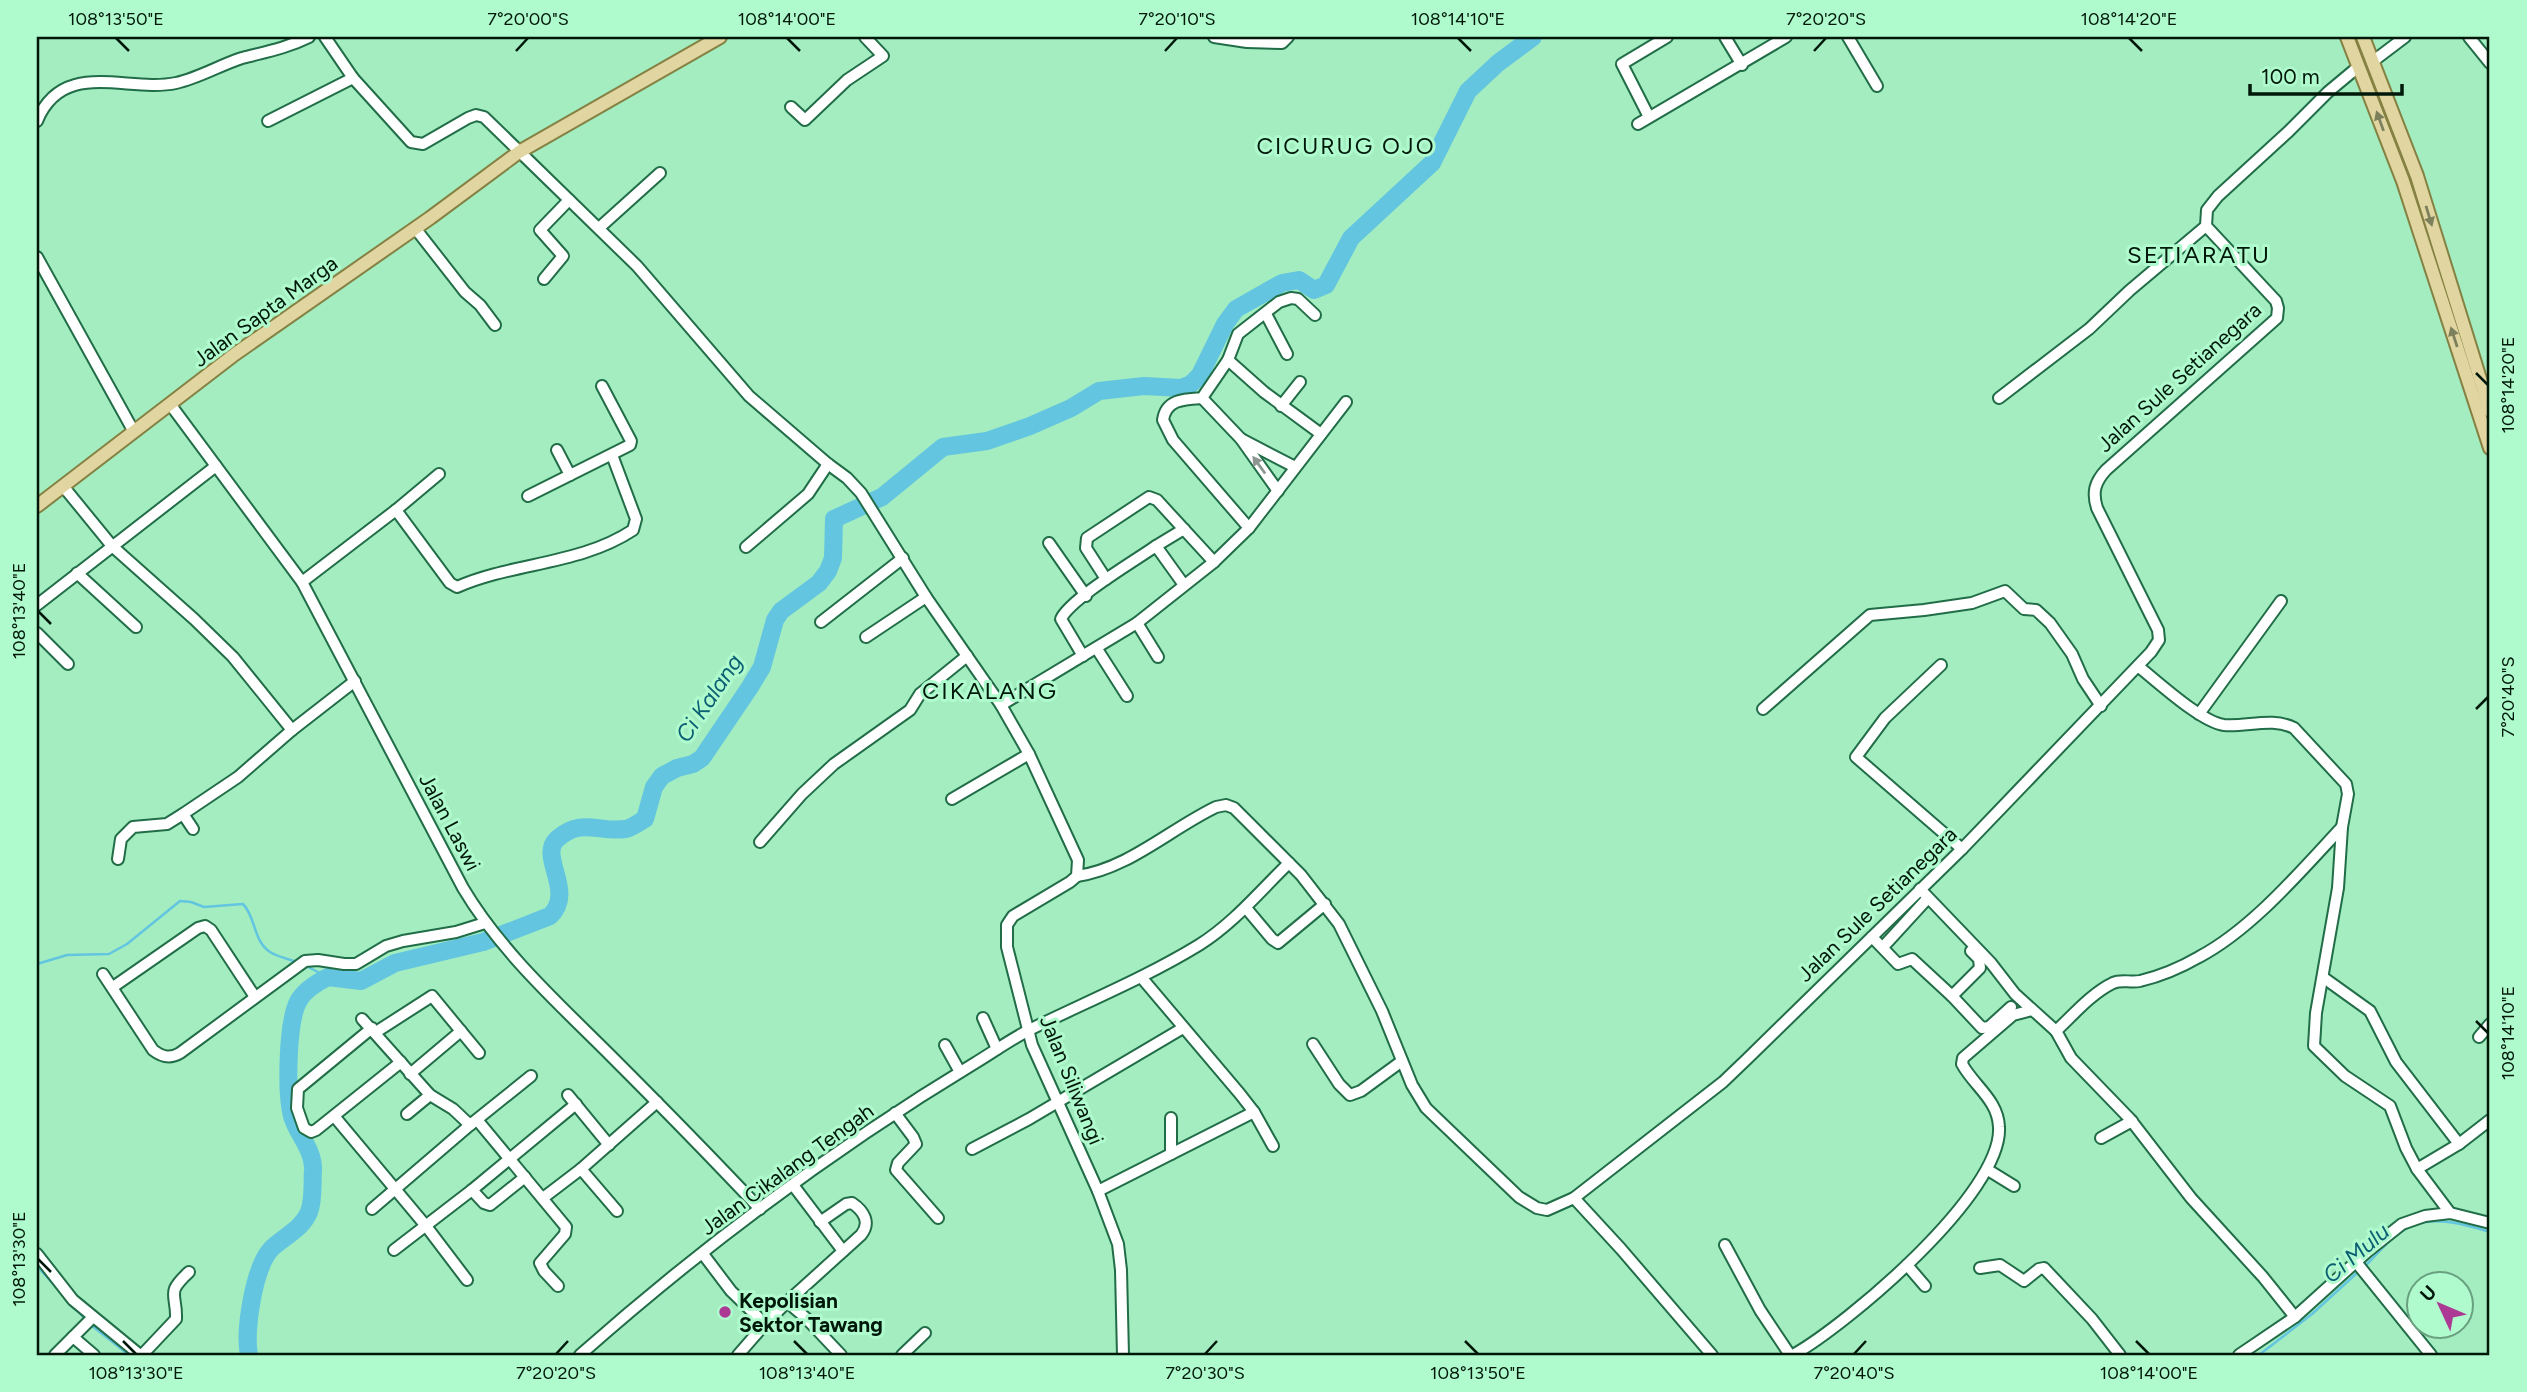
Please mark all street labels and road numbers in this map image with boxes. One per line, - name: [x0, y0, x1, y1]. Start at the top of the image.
- street label: Jalan Sapta Marga: [188, 250, 342, 372]
- street label: Jalan Sule Setianegara: [2092, 297, 2266, 457]
- street label: Jalan Laswi: [414, 769, 486, 875]
- street label: Jalan Sule Setianegara: [1792, 822, 1962, 986]
- street label: Jalan Siliwangi: [1035, 1012, 1109, 1148]
- street label: Jalan Cikalang Tengah: [696, 1098, 878, 1240]

